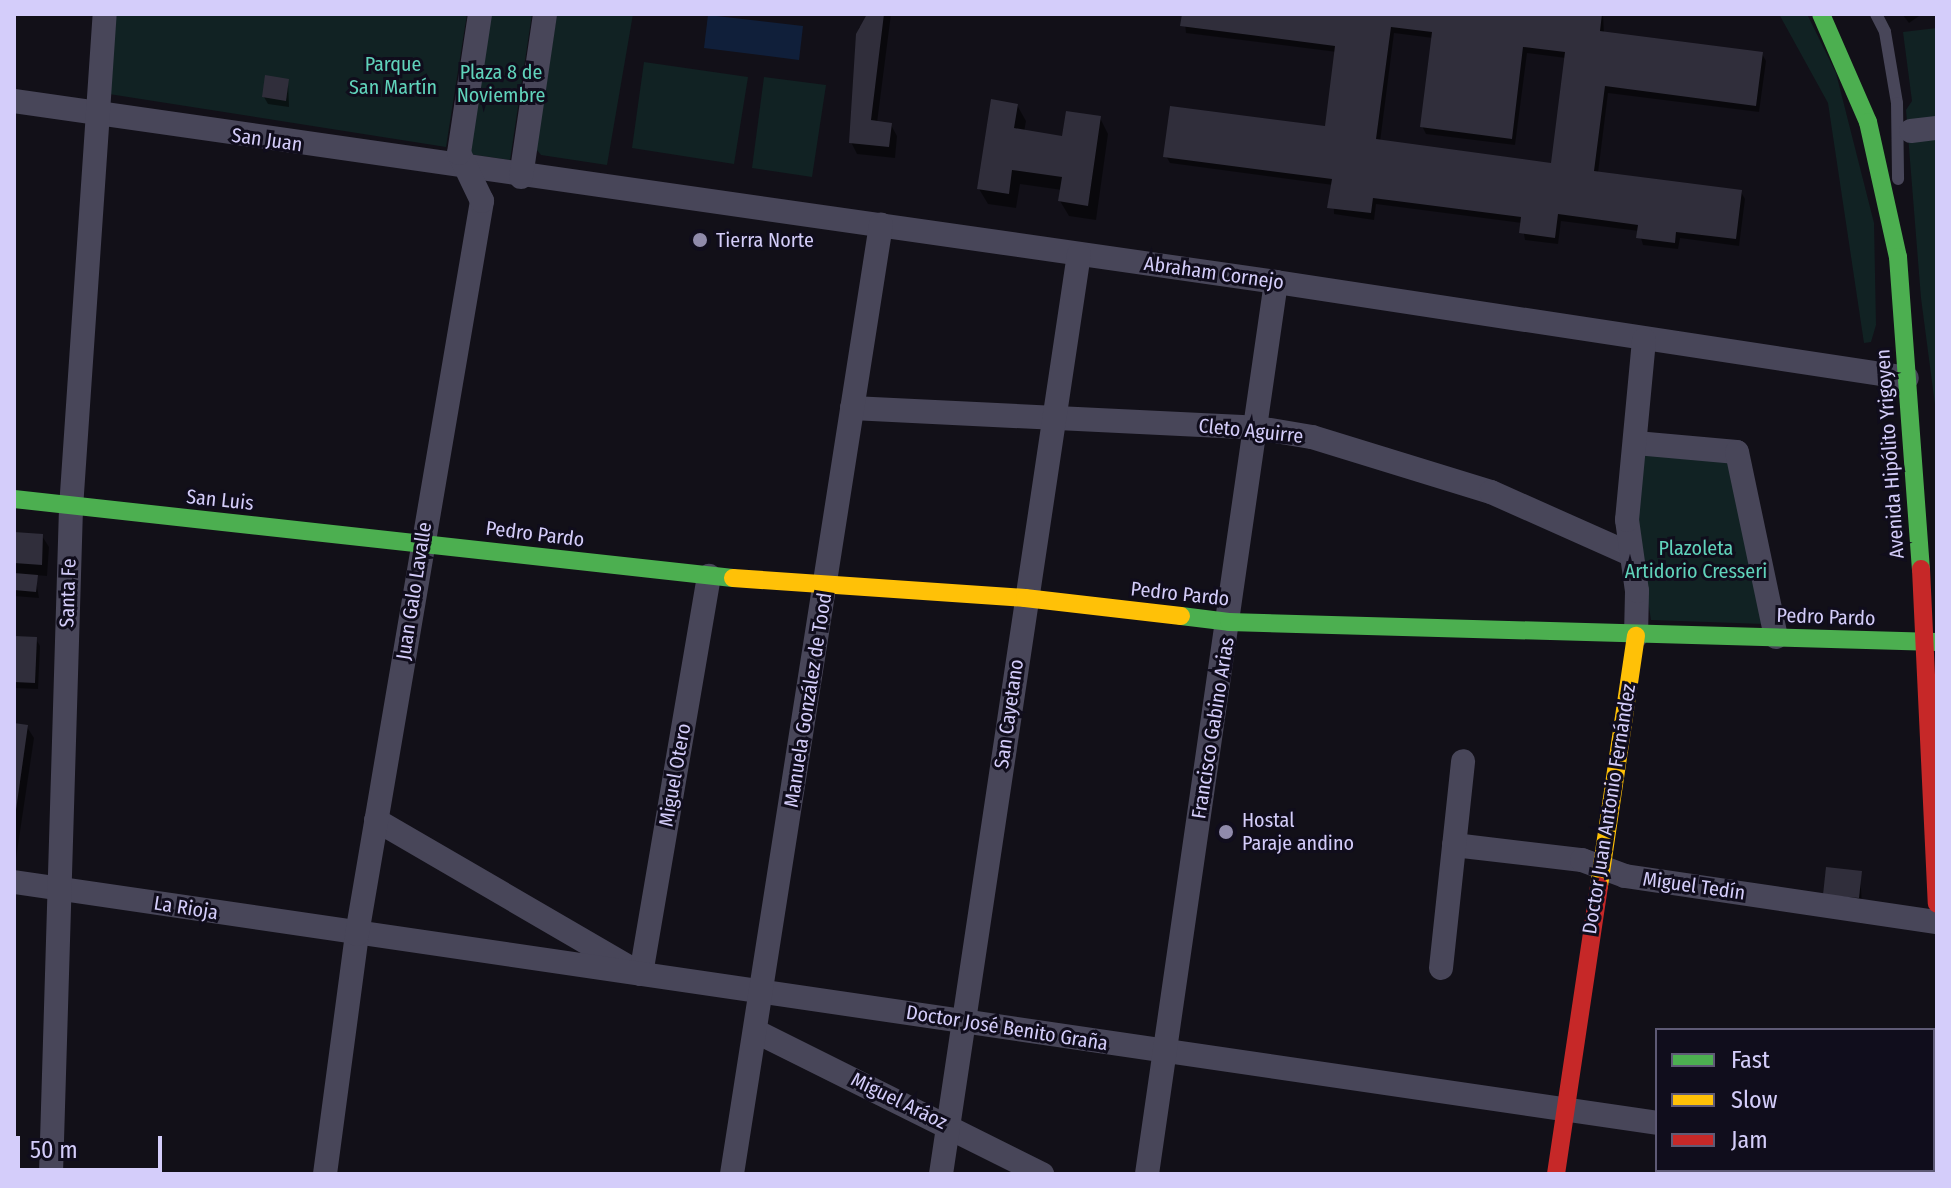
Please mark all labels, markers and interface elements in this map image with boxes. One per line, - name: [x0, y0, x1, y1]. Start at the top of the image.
- park label: Parque San Martín: [349, 53, 437, 100]
- park label: Plaza 8 de Noviembre: [457, 60, 545, 107]
- street label: San Juan: [230, 123, 304, 157]
- place label: Tierra Norte: [716, 228, 814, 252]
- marker: Tierra Norte: [691, 231, 709, 249]
- street label: Abraham Cornejo: [1143, 251, 1285, 295]
- street label: Avenida Hipólito Yrigoyen: [1871, 348, 1909, 560]
- street label: Cleto Aguirre: [1198, 414, 1304, 448]
- street label: San Luis: [185, 485, 255, 515]
- street label: Pedro Pardo: [484, 516, 586, 552]
- street label: Juan Galo Lavalle: [391, 520, 437, 662]
- park label: Plazoleta Artidorio Cresseri: [1625, 537, 1767, 584]
- street label: Santa Fe: [55, 558, 81, 628]
- street label: Pedro Pardo: [1130, 577, 1230, 611]
- street label: Manuela González de Tood: [779, 591, 837, 809]
- street label: Pedro Pardo: [1776, 603, 1876, 631]
- street label: Francisco Gabino Arias: [1187, 635, 1239, 821]
- street label: San Cayetano: [989, 658, 1029, 770]
- street label: Doctor Juan Antonio Fernández: [1577, 682, 1641, 936]
- street label: Miguel Otero: [654, 722, 696, 828]
- place label: Hostal Paraje andino: [1242, 808, 1354, 855]
- marker: Hostal Paraje andino: [1217, 823, 1235, 841]
- street label: Miguel Tedín: [1641, 867, 1747, 905]
- street label: La Rioja: [152, 891, 220, 925]
- street label: Doctor José Benito Graña: [904, 1000, 1110, 1056]
- legend: [1655, 1028, 1935, 1172]
- text: Fast: [1731, 1046, 1770, 1074]
- street label: Miguel Aráoz: [847, 1067, 951, 1135]
- text: Slow: [1731, 1086, 1777, 1114]
- scale bar: [20, 1120, 166, 1170]
- text: Jam: [1731, 1126, 1768, 1154]
- text: 50 m: [30, 1136, 78, 1164]

